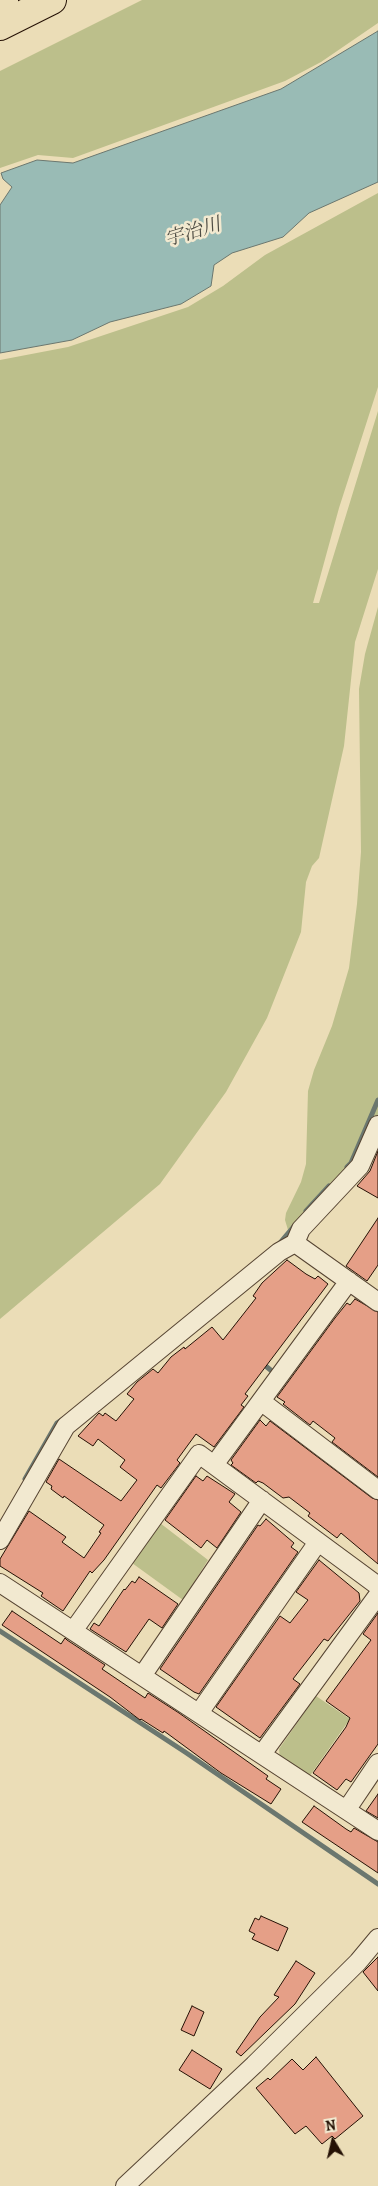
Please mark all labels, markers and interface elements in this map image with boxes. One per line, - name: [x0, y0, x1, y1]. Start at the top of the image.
- water label: 宇治川: [162, 214, 224, 252]
- north arrow: [308, 2116, 358, 2166]
- text: N: [324, 2116, 337, 2136]

